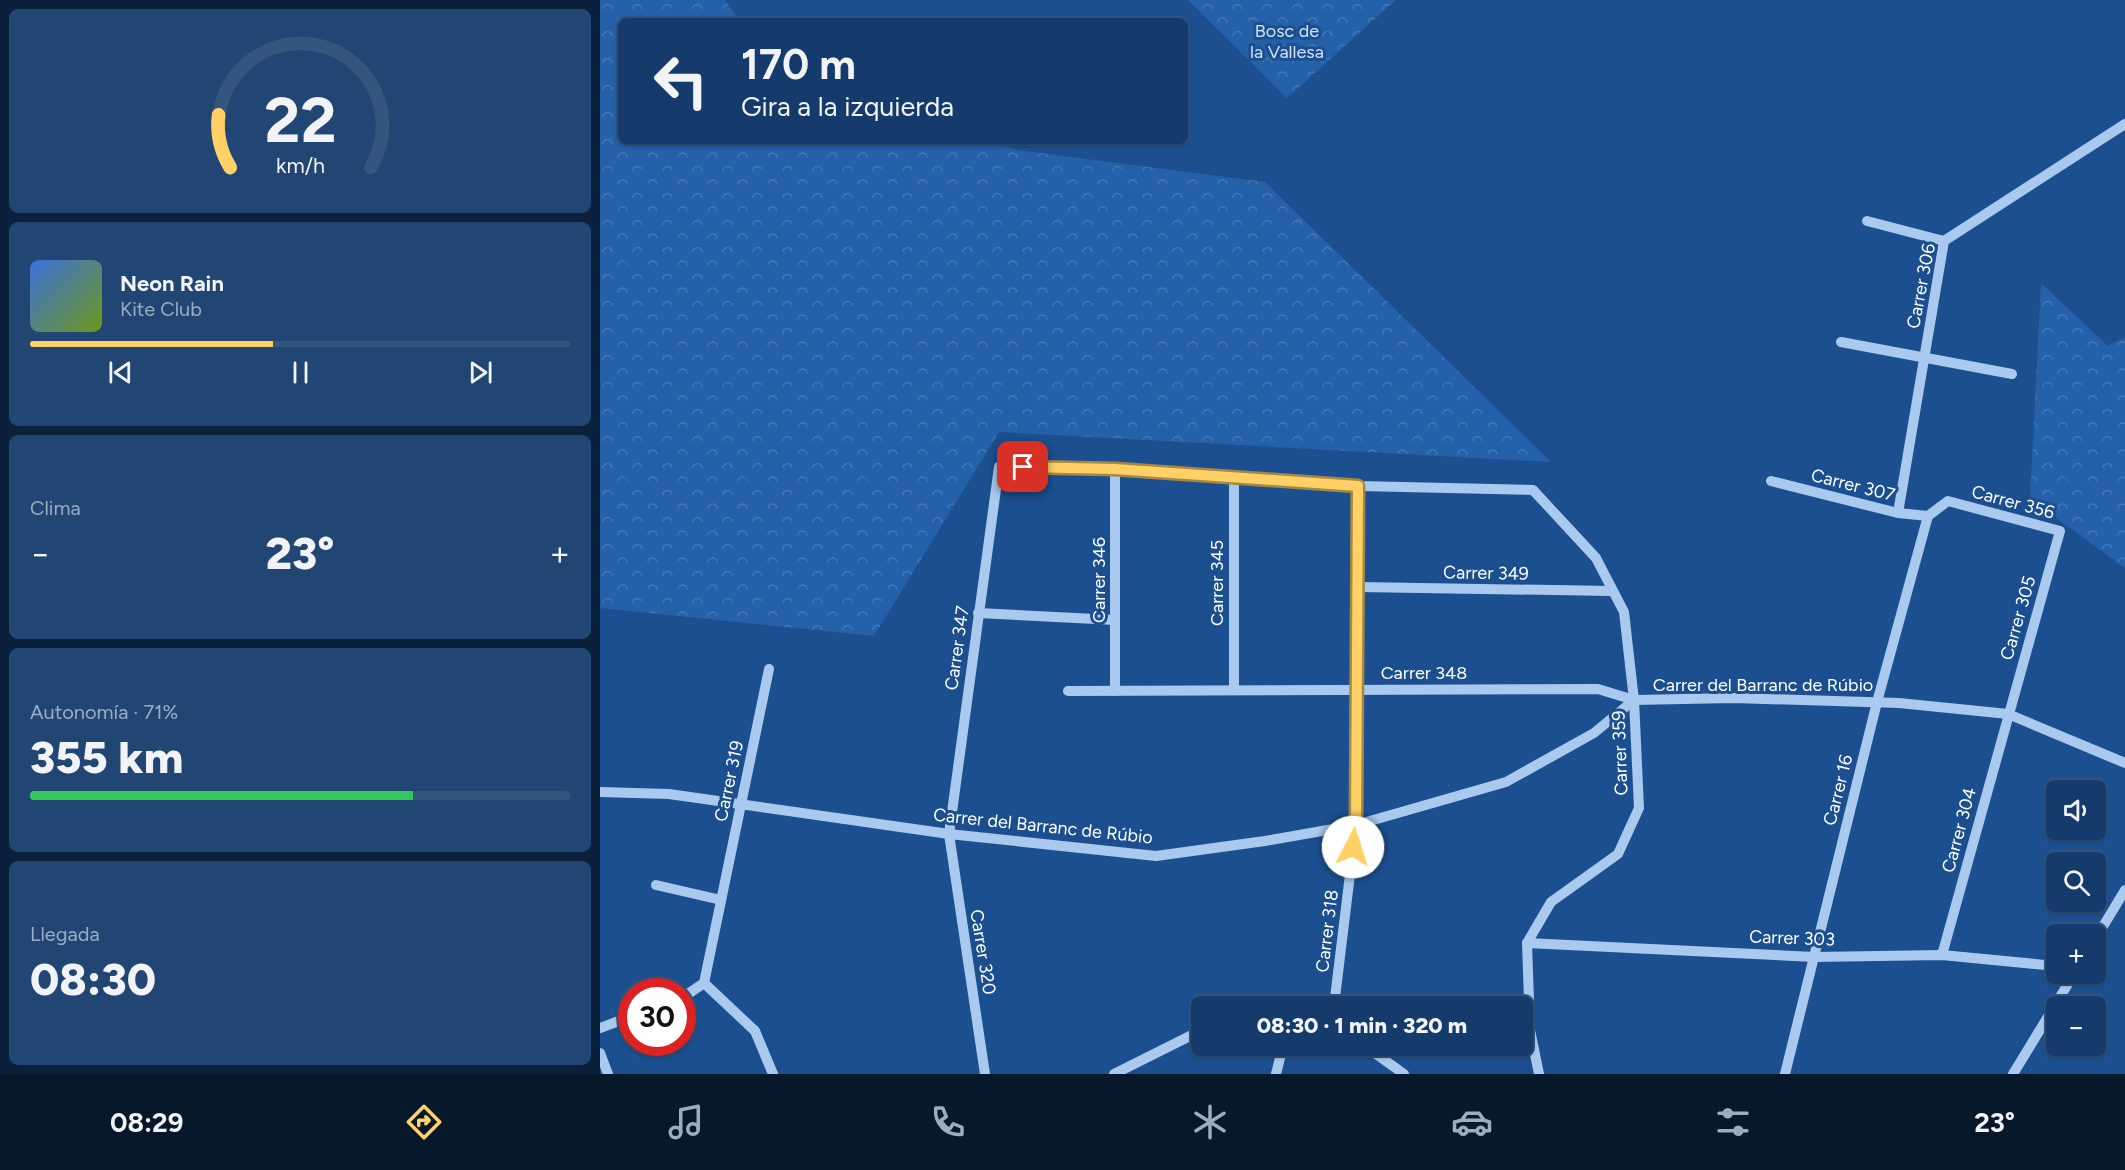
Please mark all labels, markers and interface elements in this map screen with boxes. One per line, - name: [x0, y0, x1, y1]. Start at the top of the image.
- park label: Bosc de la Vallesa: [1250, 20, 1324, 63]
- text: 170 m: [741, 39, 856, 90]
- icon: left: [642, 42, 720, 120]
- text: 22: [264, 83, 336, 158]
- text: Gira a la izquierda: [741, 90, 954, 123]
- text: km/h: [276, 153, 324, 178]
- street label: Carrer 306: [1902, 242, 1940, 330]
- text: Neon Rain: [120, 270, 224, 297]
- text: Kite Club: [120, 297, 202, 321]
- icon: previous: [104, 356, 137, 389]
- icon: pause: [284, 356, 317, 389]
- icon: next: [464, 356, 497, 389]
- pin: [997, 441, 1048, 492]
- icon: arrive: [1006, 450, 1039, 483]
- street label: Carrer 307: [1809, 464, 1898, 506]
- street label: Carrer 356: [1969, 480, 2057, 524]
- text: Clima: [30, 496, 81, 520]
- text: 23°: [266, 526, 334, 580]
- text: −: [30, 534, 51, 573]
- text: +: [549, 534, 570, 573]
- street label: Carrer 346: [1088, 537, 1110, 623]
- street label: Carrer 345: [1206, 540, 1228, 626]
- street label: Carrer 349: [1443, 561, 1529, 585]
- street label: Carrer 305: [1996, 573, 2040, 663]
- street label: Carrer 347: [940, 604, 974, 692]
- street label: Carrer 348: [1381, 662, 1467, 684]
- street label: Carrer del Barranc de Rúbio: [1653, 674, 1873, 696]
- text: Autonomía · 71%: [30, 700, 178, 724]
- street label: Carrer 359: [1608, 710, 1632, 796]
- text: 355 km: [30, 730, 183, 784]
- street label: Carrer 319: [710, 739, 748, 823]
- street label: Carrer 16: [1819, 752, 1857, 828]
- map controls: [2046, 780, 2106, 1056]
- button: sound: [2046, 780, 2106, 840]
- street label: Carrer 304: [1937, 785, 1981, 875]
- street label: Carrer del Barranc de Rúbio: [932, 804, 1154, 848]
- position arrow: [1321, 815, 1385, 879]
- button: search: [2046, 852, 2106, 912]
- street label: Carrer 318: [1311, 888, 1343, 974]
- street label: Carrer 320: [965, 908, 1001, 996]
- text: Llegada: [30, 922, 100, 946]
- button: +: [2046, 924, 2106, 984]
- street label: Carrer 303: [1749, 926, 1835, 950]
- text: 08:30: [30, 952, 156, 1006]
- speed limit sign: 30: [618, 978, 696, 1056]
- button: −: [2046, 996, 2106, 1056]
- text: 08:30 · 1 min · 320 m: [1257, 1012, 1467, 1039]
- icon: directions: [403, 1101, 445, 1143]
- icon: music: [665, 1101, 707, 1143]
- icon: phone: [927, 1101, 969, 1143]
- icon: climate: [1189, 1101, 1231, 1143]
- icon: car: [1451, 1101, 1493, 1143]
- icon: filters: [1712, 1101, 1754, 1143]
- text: 08:29: [110, 1106, 183, 1139]
- text: 23°: [1974, 1106, 2015, 1139]

